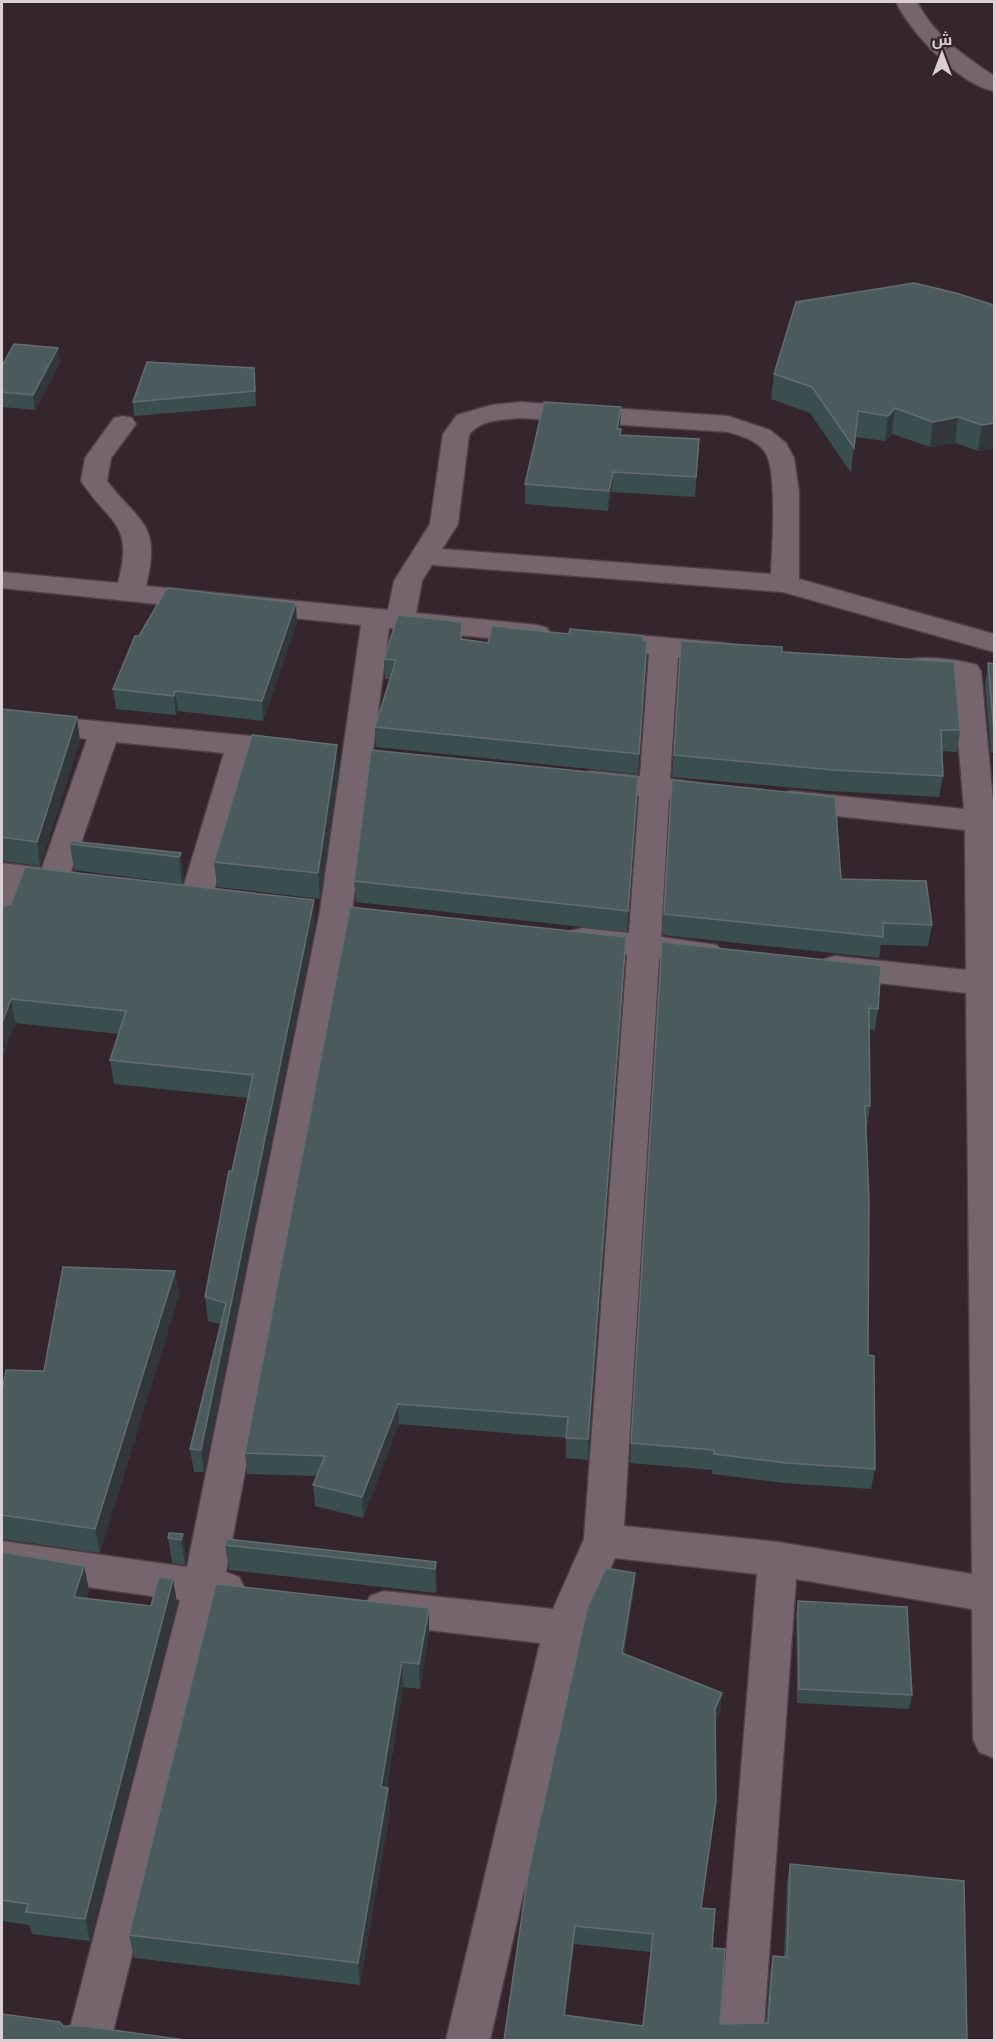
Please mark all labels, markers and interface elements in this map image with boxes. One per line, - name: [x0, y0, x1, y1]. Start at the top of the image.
- north arrow: [912, 24, 972, 84]
- text: ش: [932, 29, 952, 50]

